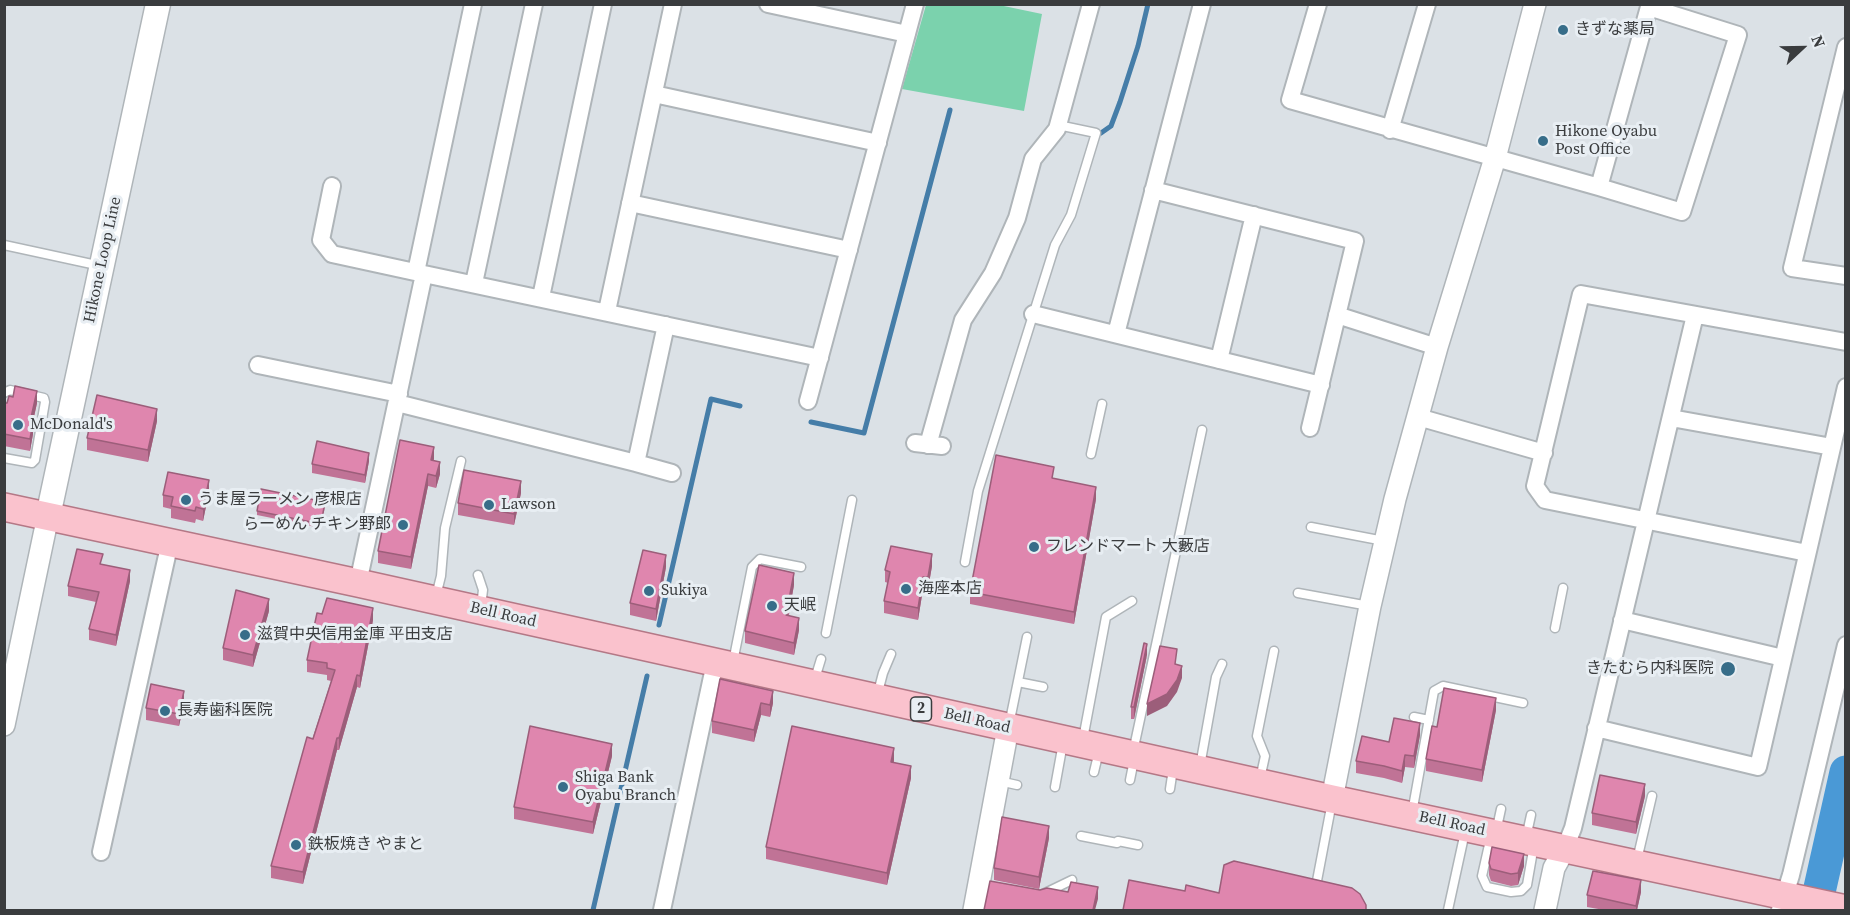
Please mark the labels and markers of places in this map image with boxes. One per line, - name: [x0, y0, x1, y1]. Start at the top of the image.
- place label: きずな薬局: [1575, 20, 1655, 40]
- marker: きずな薬局: [1556, 23, 1570, 37]
- place label: Hikone Oyabu Post Office: [1555, 122, 1657, 160]
- marker: Hikone Oyabu Post Office: [1536, 134, 1550, 148]
- place label: McDonald's: [30, 415, 113, 435]
- marker: McDonald's: [11, 418, 25, 432]
- place label: うま屋ラーメン 彦根店: [198, 490, 362, 510]
- marker: うま屋ラーメン 彦根店: [179, 493, 193, 507]
- place label: Lawson: [501, 495, 556, 515]
- marker: Lawson: [482, 498, 496, 512]
- place label: らーめん チキン野郎: [243, 515, 391, 535]
- marker: らーめん チキン野郎: [396, 518, 410, 532]
- place label: フレンドマート 大藪店: [1046, 537, 1210, 557]
- marker: フレンドマート 大藪店: [1027, 540, 1041, 554]
- place label: 海座本店: [918, 579, 982, 599]
- place label: Sukiya: [661, 581, 708, 601]
- marker: 海座本店: [899, 582, 913, 596]
- marker: Sukiya: [642, 584, 656, 598]
- place label: 天岷: [784, 596, 816, 616]
- marker: 天岷: [765, 599, 779, 613]
- place label: 滋賀中央信用金庫 平田支店: [257, 625, 453, 645]
- marker: 滋賀中央信用金庫 平田支店: [238, 628, 252, 642]
- place label: きたむら内科医院: [1586, 659, 1714, 679]
- marker: きたむら内科医院: [1719, 660, 1737, 678]
- place label: 長寿歯科医院: [177, 701, 273, 721]
- marker: 長寿歯科医院: [158, 704, 172, 718]
- place label: Shiga Bank Oyabu Branch: [575, 768, 676, 806]
- marker: Shiga Bank Oyabu Branch: [556, 780, 570, 794]
- place label: 鉄板焼き やまと: [308, 835, 424, 855]
- marker: 鉄板焼き やまと: [289, 838, 303, 852]

